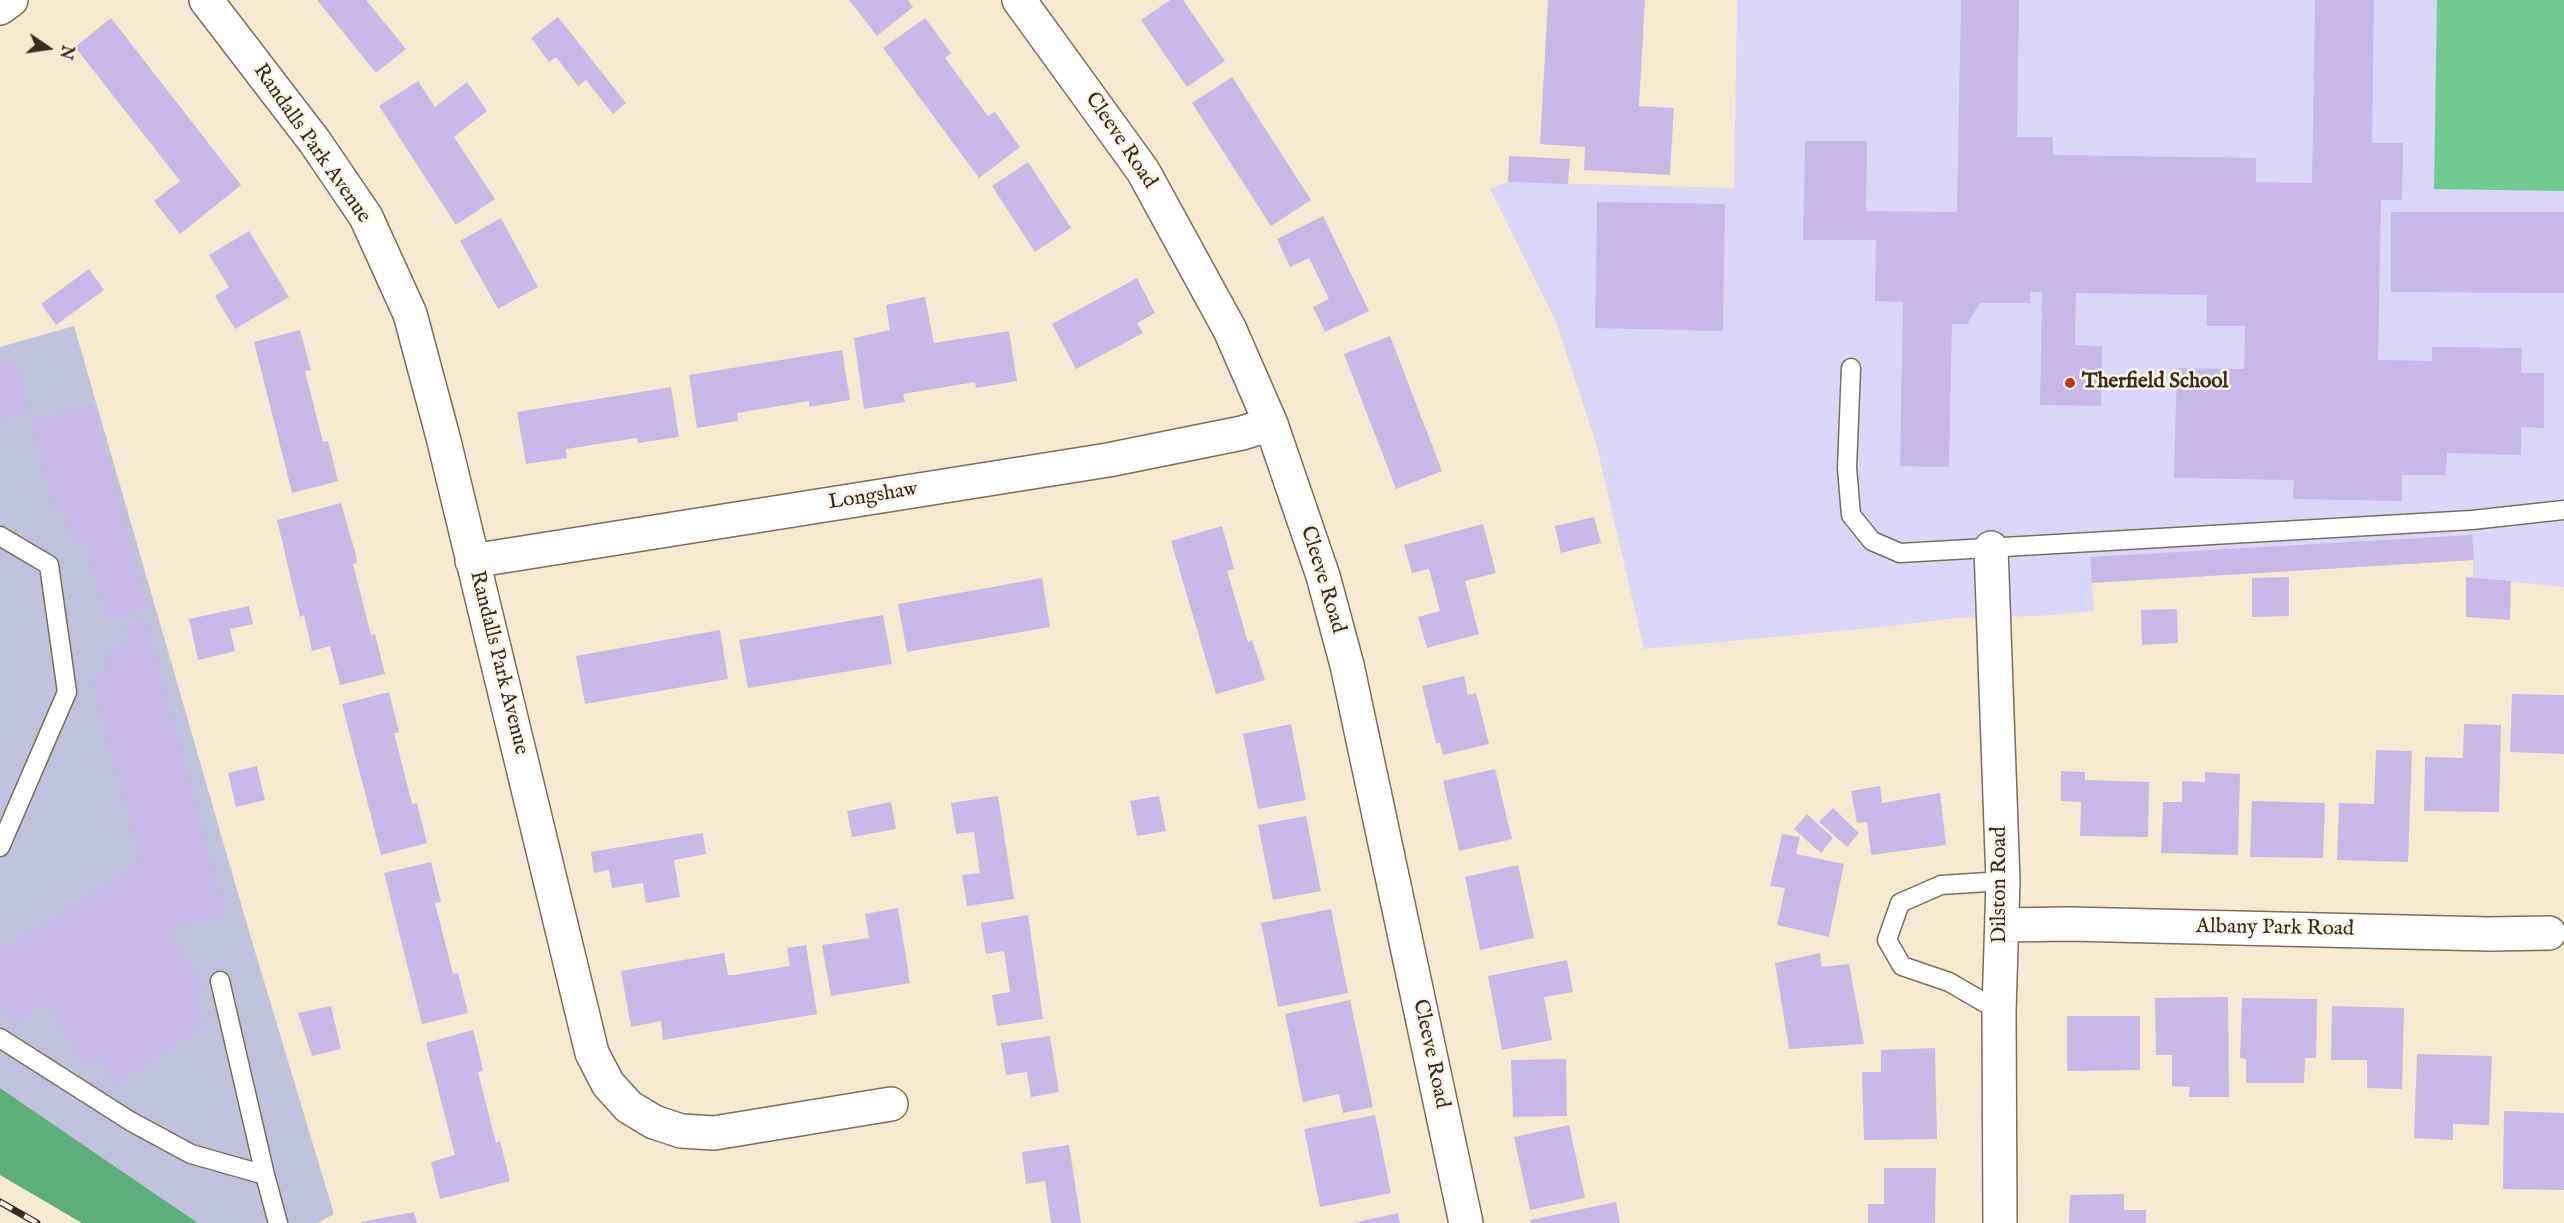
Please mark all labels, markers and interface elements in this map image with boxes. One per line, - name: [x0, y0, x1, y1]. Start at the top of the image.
- north arrow: [18, 18, 78, 78]
- text: N: [54, 43, 77, 61]
- street label: Randalls Park Avenue: [247, 60, 375, 228]
- street label: Cleeve Road: [1079, 88, 1161, 194]
- place label: Therfield School: [2082, 370, 2228, 396]
- marker: Therfield School: [2063, 376, 2077, 390]
- street label: Longshaw: [827, 478, 919, 516]
- street label: Cleeve Road: [1294, 523, 1350, 637]
- street label: Randalls Park Avenue: [463, 568, 533, 758]
- street label: Dilston Road: [1988, 826, 2014, 944]
- street label: Albany Park Road: [2196, 915, 2354, 943]
- street label: Cleeve Road: [1406, 997, 1454, 1111]

